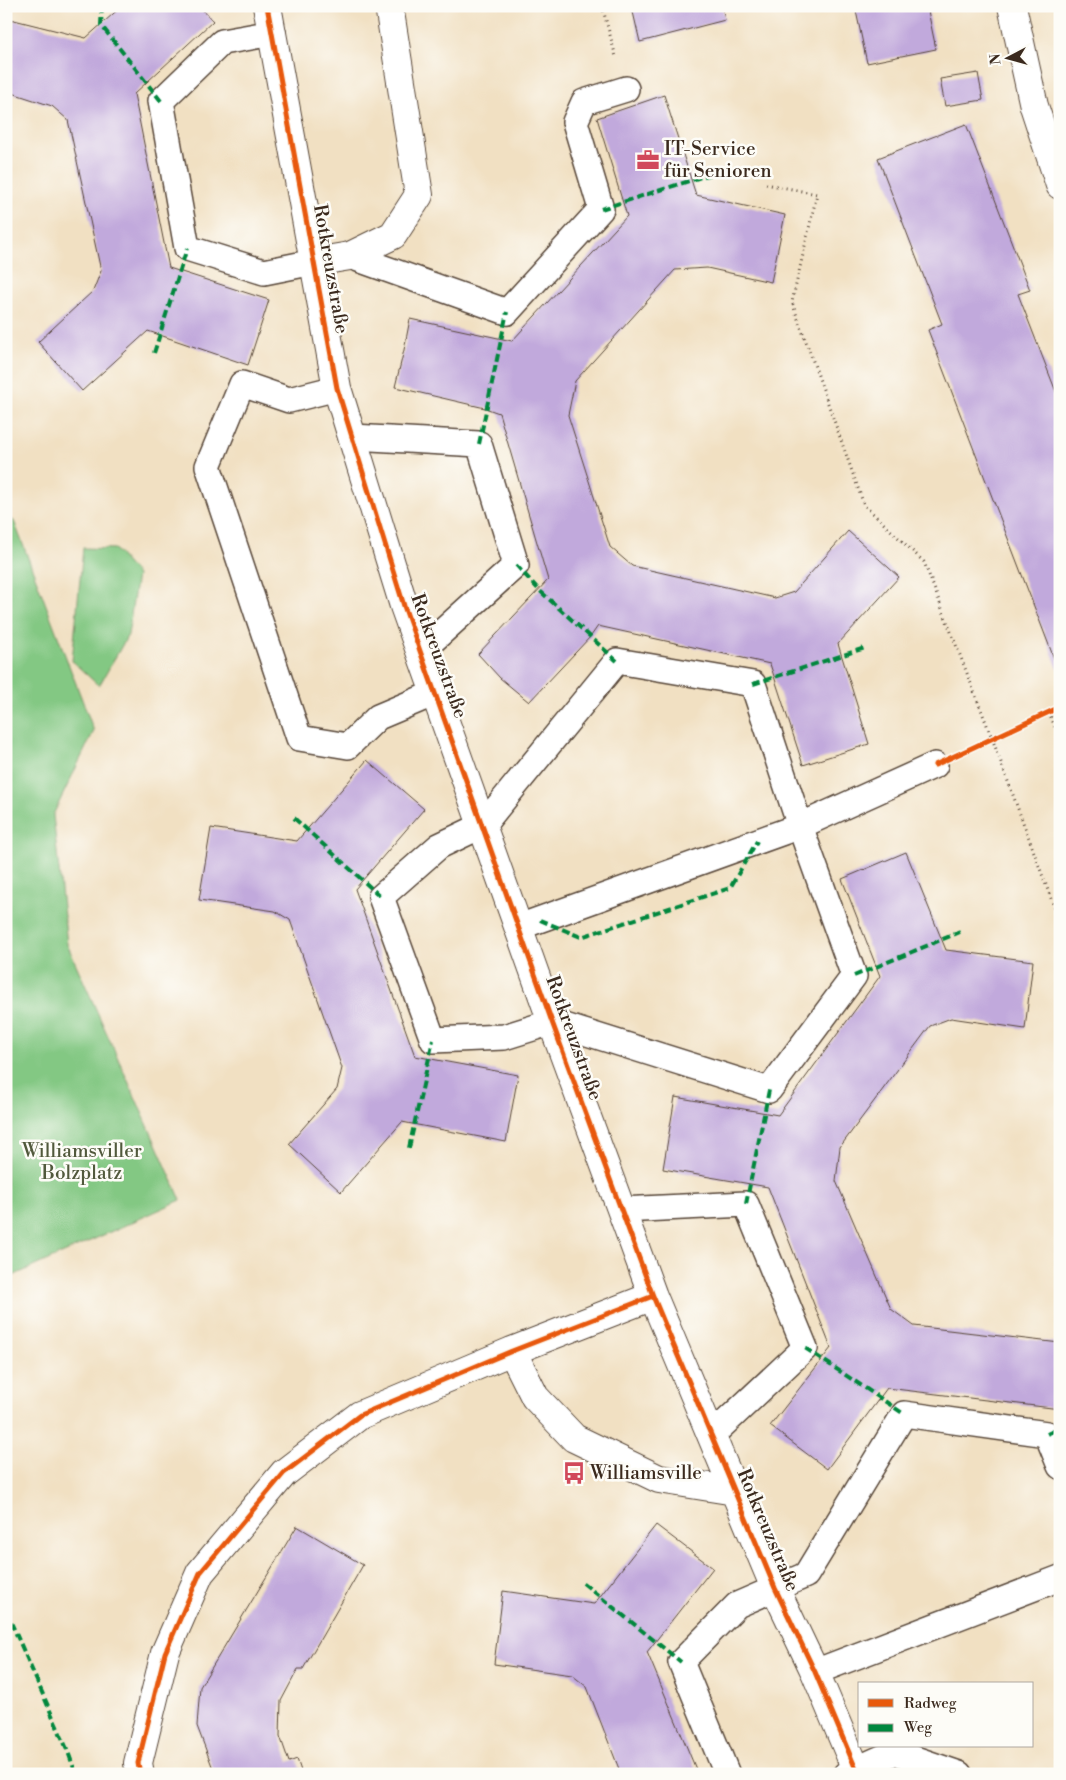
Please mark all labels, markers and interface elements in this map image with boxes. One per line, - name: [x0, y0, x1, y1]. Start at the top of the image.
- north arrow: [984, 32, 1034, 82]
- text: N: [987, 53, 1006, 66]
- place label: IT-Service für Senioren: [664, 137, 772, 183]
- office icon: IT-Service für Senioren: [635, 147, 661, 173]
- street label: Rotkreuzstraße: [308, 202, 354, 336]
- street label: Rotkreuzstraße: [405, 590, 473, 722]
- street label: Rotkreuzstraße: [540, 972, 608, 1104]
- park label: Williamsviller Bolzplatz: [21, 1139, 142, 1185]
- bus stop icon: Williamsville: [561, 1460, 587, 1486]
- place label: Williamsville: [589, 1461, 702, 1485]
- street label: Rotkreuzstraße: [731, 1465, 805, 1595]
- legend: [858, 1682, 1034, 1748]
- text: Radweg: [904, 1694, 957, 1713]
- text: Weg: [903, 1718, 932, 1737]

